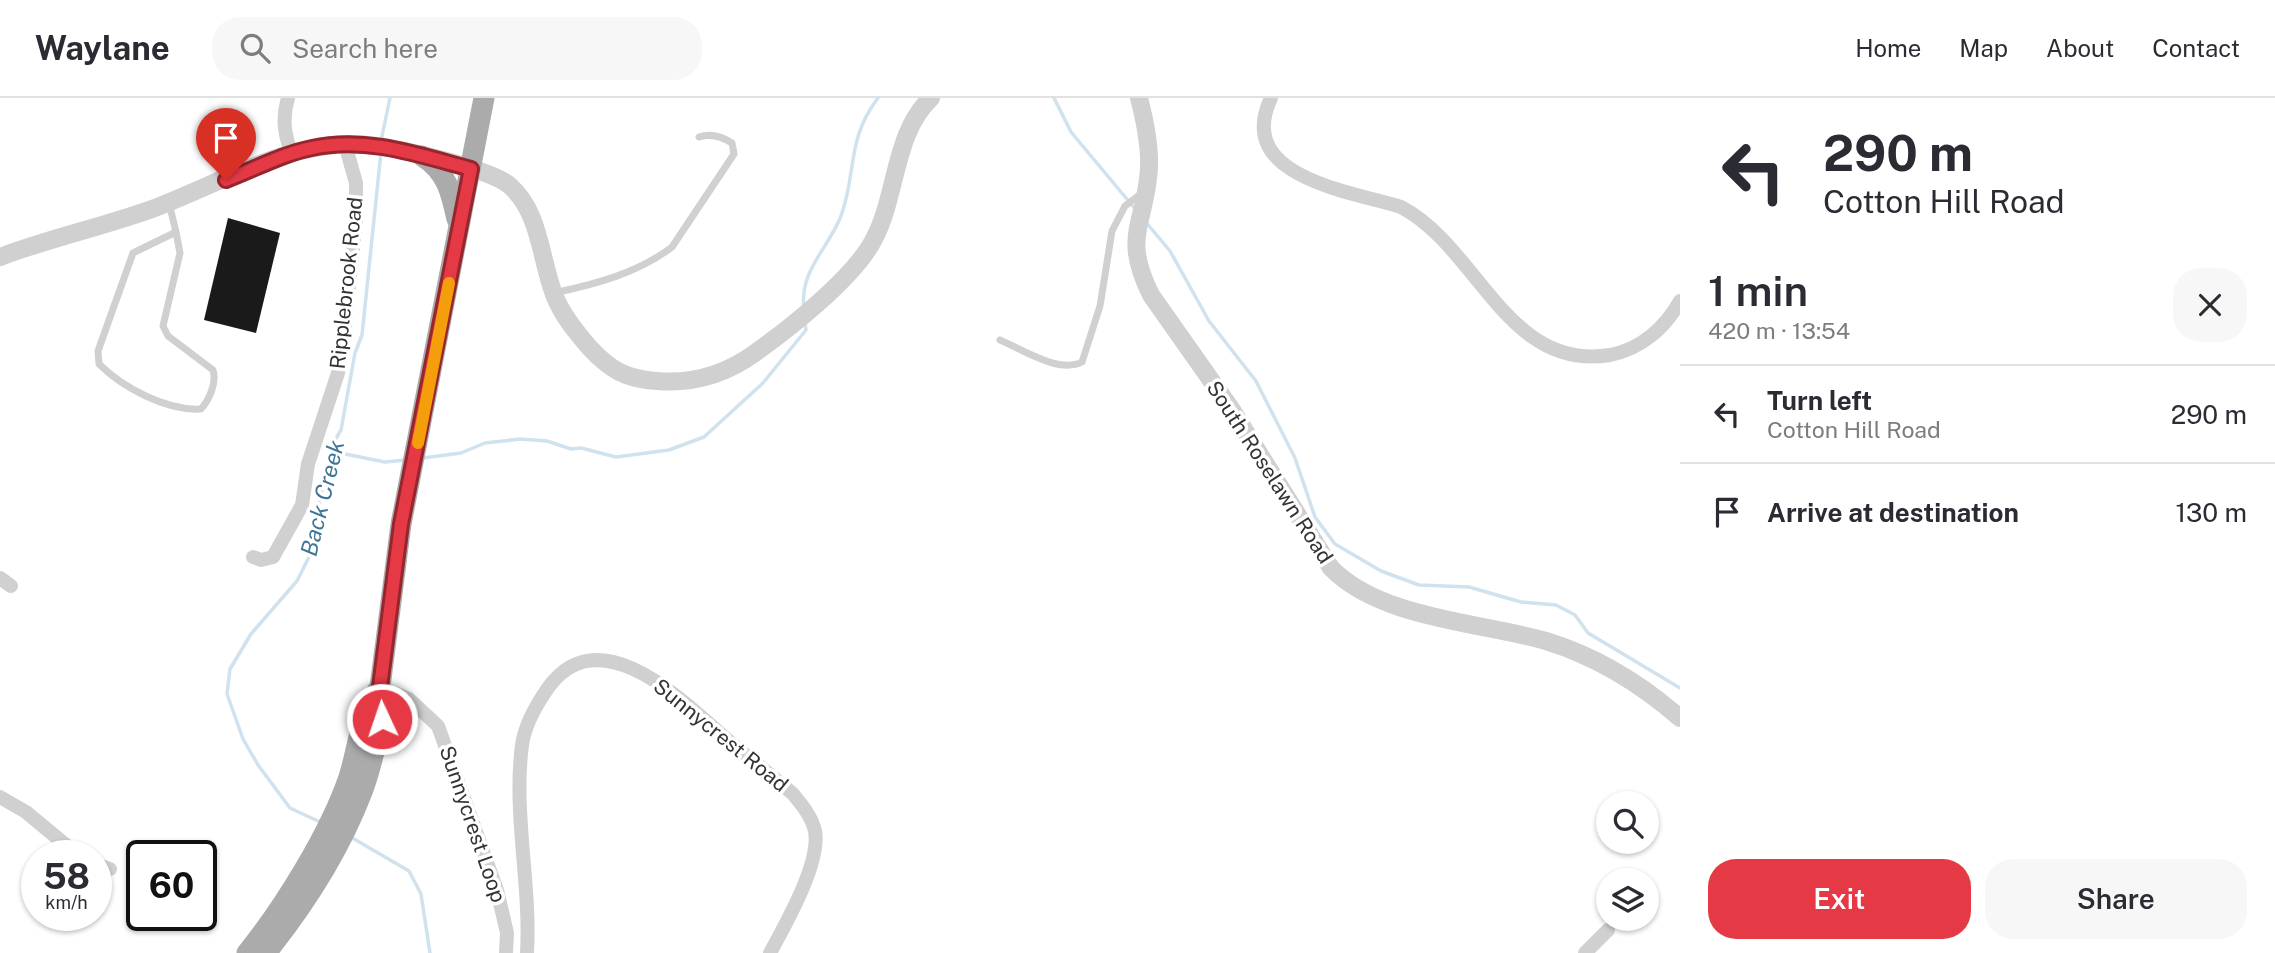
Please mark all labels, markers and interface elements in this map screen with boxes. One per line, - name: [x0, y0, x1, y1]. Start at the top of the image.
- search box: [212, 17, 702, 80]
- text: Waylane: [35, 29, 170, 67]
- icon: search: [236, 29, 274, 67]
- text: Search here: [292, 33, 438, 64]
- text: Home: [1855, 34, 1921, 62]
- text: Map: [1959, 34, 2008, 62]
- text: About: [2046, 34, 2114, 62]
- text: Contact: [2152, 34, 2240, 62]
- pin: [196, 108, 256, 180]
- icon: arrive: [207, 119, 245, 157]
- text: 290 m: [1823, 124, 1973, 182]
- icon: left: [1708, 126, 1799, 217]
- text: Cotton Hill Road: [1823, 183, 2065, 220]
- street label: Ripplebrook Road: [325, 196, 367, 370]
- text: 1 min: [1708, 266, 1808, 315]
- button: close: [2173, 268, 2247, 342]
- text: 420 m · 13:54: [1708, 317, 1850, 344]
- street label: South Roselawn Road: [1202, 376, 1338, 568]
- text: Turn left: [1767, 385, 1872, 416]
- icon: left: [1708, 395, 1746, 433]
- text: 290 m: [2171, 399, 2247, 430]
- text: Cotton Hill Road: [1767, 416, 1941, 443]
- water label: Back Creek: [295, 437, 350, 559]
- icon: arrive: [1708, 493, 1746, 531]
- text: Arrive at destination: [1767, 497, 2019, 528]
- text: 130 m: [2175, 497, 2247, 528]
- street label: Sunnycrest Road: [649, 673, 793, 797]
- position arrow: [345, 682, 419, 756]
- street label: Sunnycrest Loop: [434, 742, 512, 906]
- map controls: [1596, 791, 1659, 931]
- button: search: [1596, 791, 1659, 854]
- speed limit sign: 60: [126, 840, 217, 931]
- text: 58: [43, 856, 90, 897]
- button: Exit: [1708, 859, 1971, 939]
- button: Share: [1985, 859, 2247, 939]
- button: layers: [1596, 868, 1659, 931]
- text: km/h: [45, 892, 88, 913]

